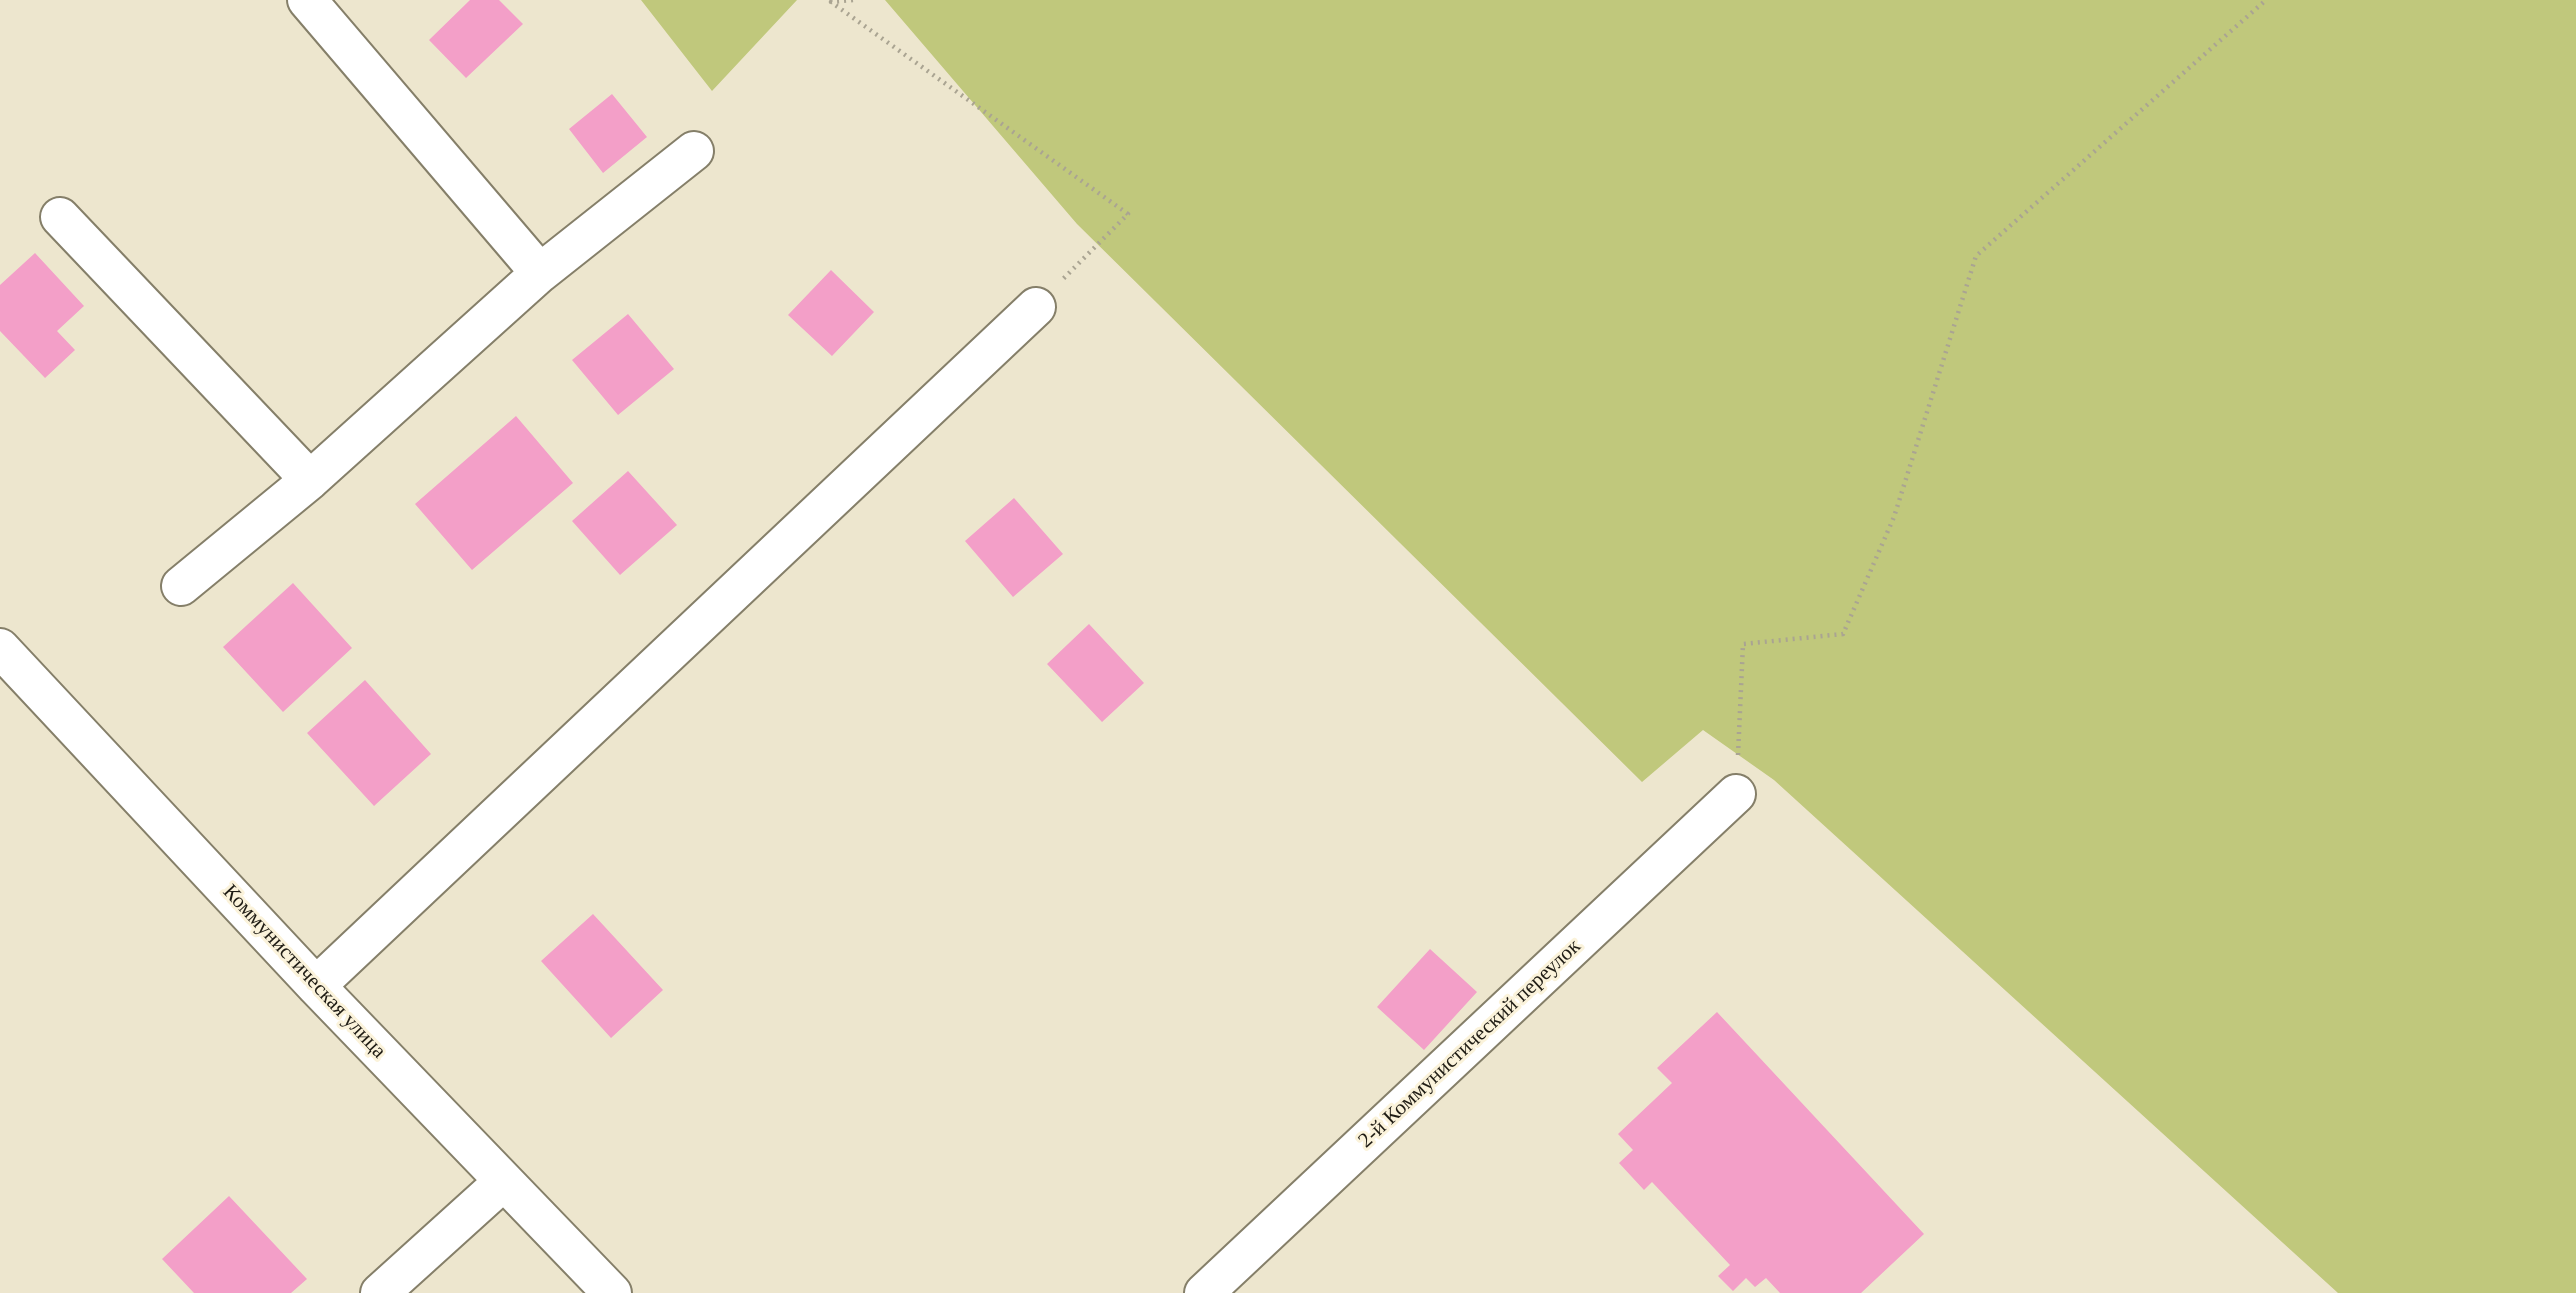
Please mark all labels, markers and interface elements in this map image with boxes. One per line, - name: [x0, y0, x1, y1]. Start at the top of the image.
- street label: Коммунистическая улица: [217, 880, 391, 1064]
- street label: 2-й Коммунистический переулок: [1354, 934, 1586, 1154]

